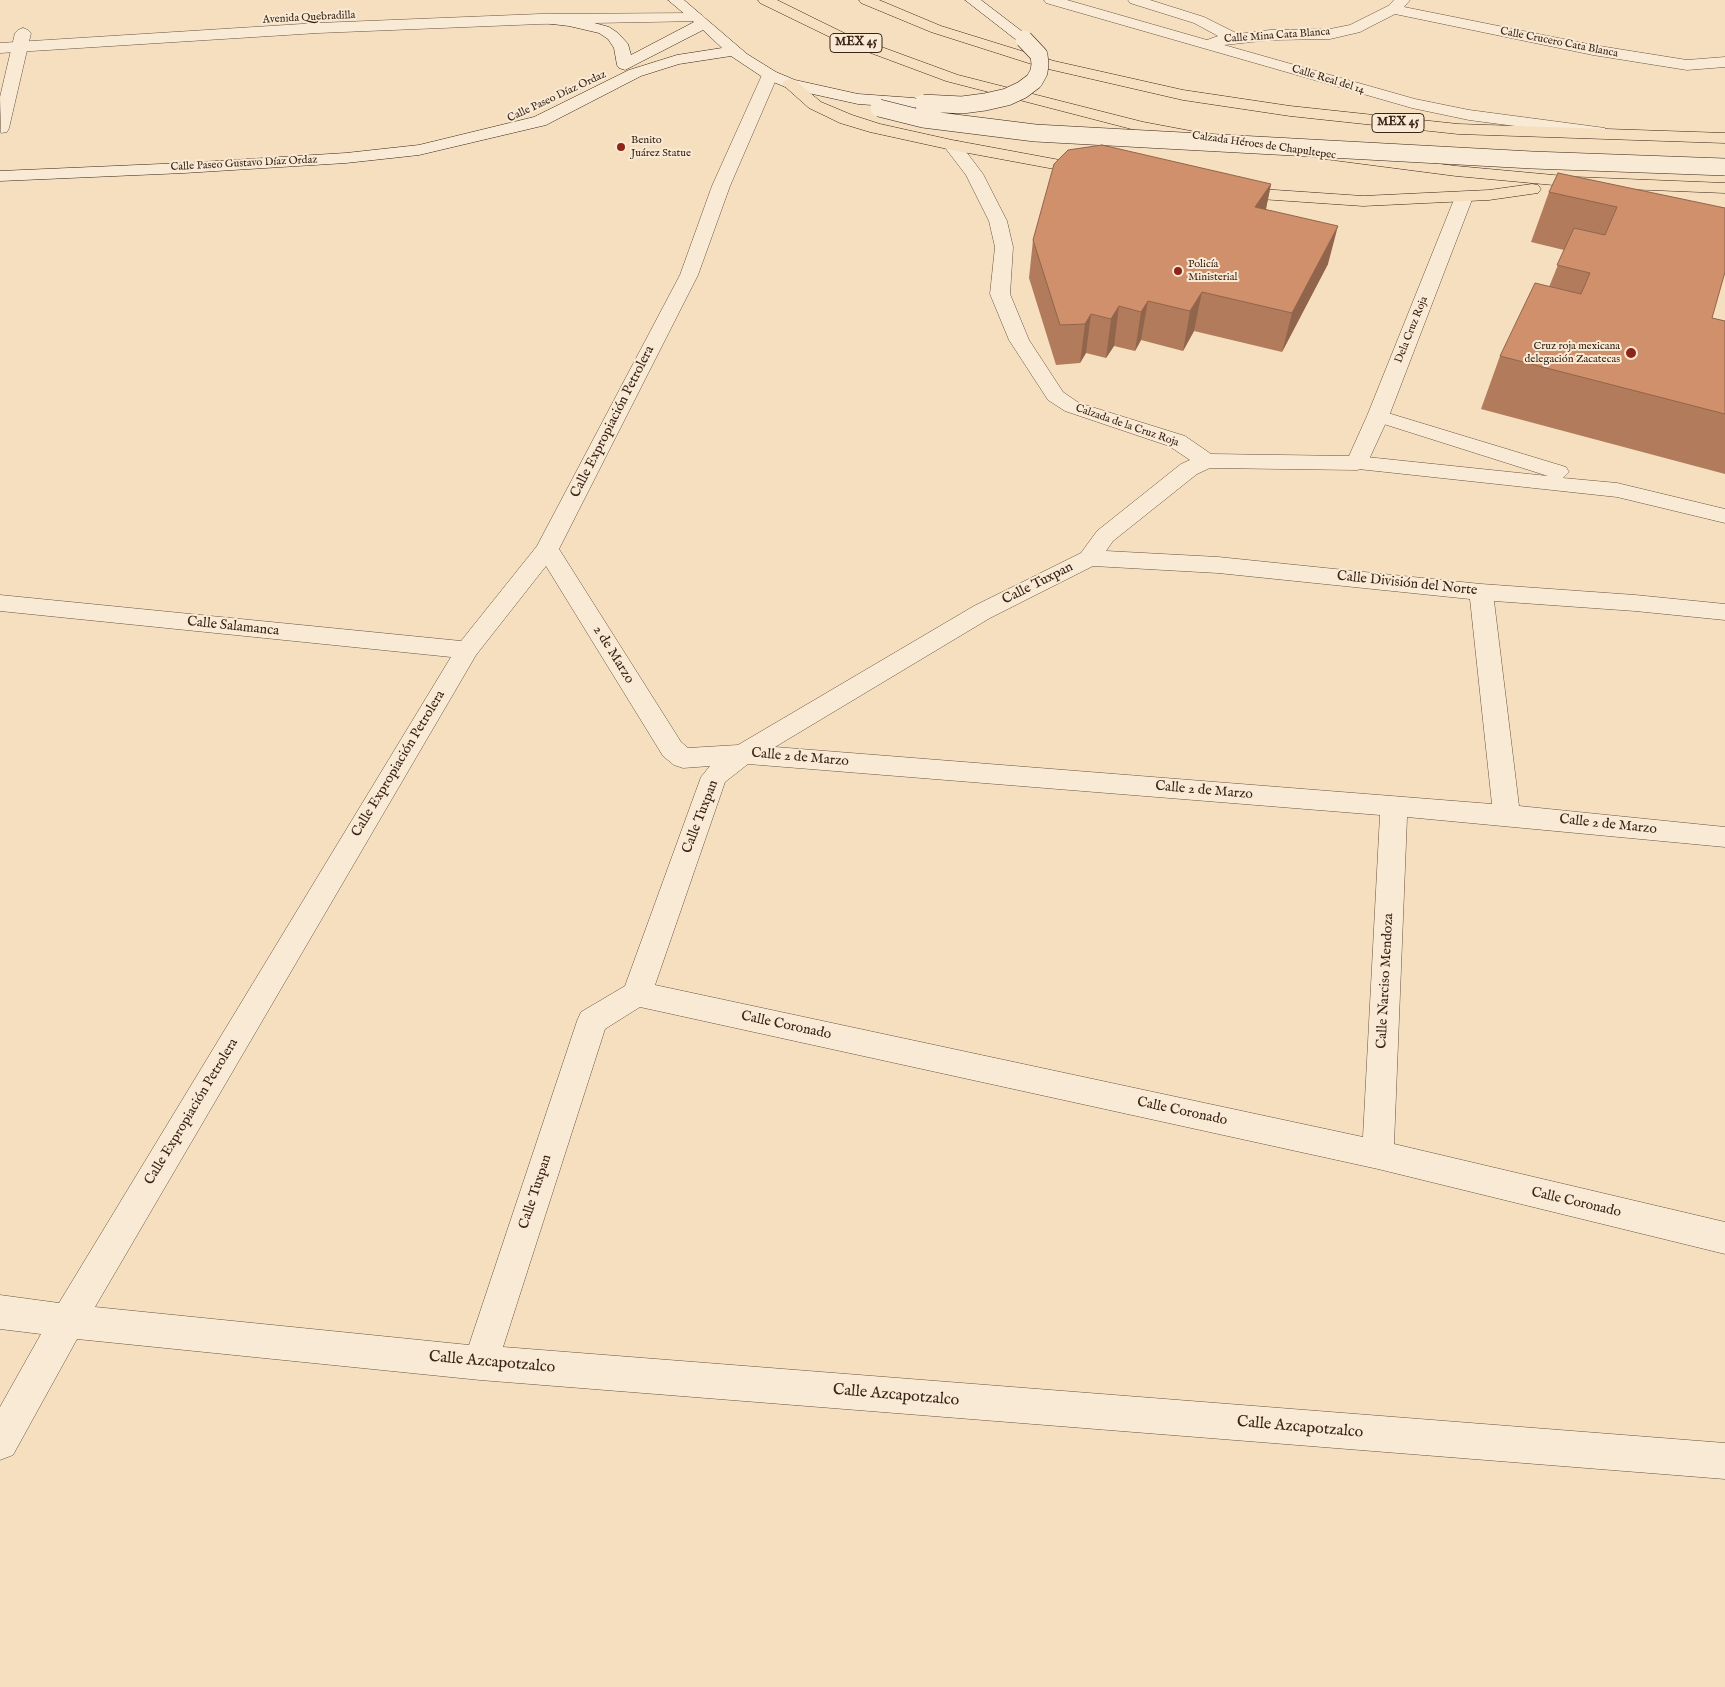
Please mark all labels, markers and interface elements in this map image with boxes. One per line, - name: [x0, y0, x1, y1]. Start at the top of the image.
- street label: Avenida Quebradilla: [262, 9, 356, 27]
- street label: Calle Crucero Cata Blanca: [1499, 25, 1619, 61]
- street label: Calle Mina Cata Blanca: [1224, 26, 1330, 46]
- road number: MEX 45: [830, 34, 882, 52]
- street label: Calle Real del 14: [1290, 63, 1366, 97]
- street label: Calle Paseo Díaz Ordaz: [506, 68, 608, 126]
- road number: MEX 45: [1372, 114, 1424, 132]
- street label: Calzada Héroes de Chapultepec: [1191, 129, 1337, 163]
- place label: Benito Juárez Statue: [631, 134, 691, 160]
- marker: Benito Juárez Statue: [615, 141, 627, 153]
- street label: Calle Paseo Gustavo Díaz Ordaz: [170, 154, 318, 174]
- place label: Policía Ministerial: [1188, 258, 1238, 284]
- marker: Policía Ministerial: [1172, 265, 1184, 277]
- street label: Dela Cruz Roja: [1393, 295, 1431, 365]
- place label: Cruz roja mexicana delegación Zacatecas: [1524, 340, 1620, 366]
- street label: Calle Expropiación Petrolera: [567, 343, 659, 501]
- marker: Cruz roja mexicana delegación Zacatecas: [1624, 346, 1638, 360]
- street label: Calzada de la Cruz Roja: [1074, 402, 1180, 450]
- street label: Calle Tuxpan: [1000, 559, 1076, 609]
- street label: Calle División del Norte: [1336, 568, 1478, 600]
- street label: Calle Salamanca: [186, 614, 280, 640]
- street label: 2 de Marzo: [589, 623, 637, 687]
- street label: Calle Expropiación Petrolera: [349, 688, 449, 840]
- street label: Calle 2 de Marzo: [750, 745, 850, 771]
- street label: Calle Tuxpan: [679, 778, 723, 856]
- street label: Calle 2 de Marzo: [1154, 778, 1254, 804]
- street label: Calle 2 de Marzo: [1558, 812, 1658, 838]
- street label: Calle Narciso Mendoza: [1374, 913, 1398, 1049]
- street label: Calle Coronado: [739, 1008, 833, 1044]
- street label: Calle Expropiación Petrolera: [142, 1036, 242, 1188]
- street label: Calle Coronado: [1135, 1094, 1229, 1130]
- street label: Calle Tuxpan: [516, 1153, 556, 1231]
- street label: Calle Coronado: [1529, 1184, 1623, 1222]
- street label: Calle Azcapotzalco: [428, 1348, 556, 1378]
- street label: Calle Azcapotzalco: [832, 1381, 960, 1411]
- street label: Calle Azcapotzalco: [1236, 1413, 1364, 1443]

